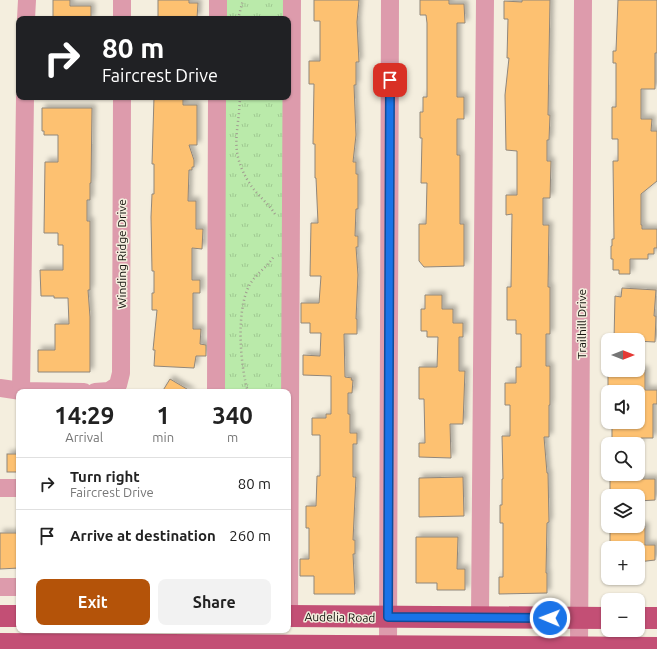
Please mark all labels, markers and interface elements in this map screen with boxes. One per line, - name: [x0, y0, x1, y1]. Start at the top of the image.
- icon: right: [36, 32, 88, 84]
- text: 80 m: [102, 32, 164, 63]
- pin: [373, 63, 407, 97]
- text: Faircrest Drive: [102, 65, 218, 85]
- icon: arrive: [379, 69, 401, 91]
- street label: Winding Ridge Drive: [115, 199, 128, 309]
- street label: Trailhill Drive: [575, 289, 588, 359]
- north arrow: [601, 333, 645, 377]
- map controls: [601, 333, 645, 637]
- button: sound: [601, 385, 645, 429]
- text: 14:29: [54, 402, 114, 429]
- text: 1: [156, 402, 170, 429]
- text: 340: [212, 402, 253, 429]
- text: Arrival: [65, 430, 103, 444]
- text: min: [152, 430, 174, 444]
- text: m: [227, 430, 238, 444]
- button: search: [601, 437, 645, 481]
- text: Turn right: [70, 468, 140, 485]
- icon: right: [36, 473, 58, 495]
- text: 80 m: [238, 475, 271, 492]
- text: Faircrest Drive: [70, 485, 154, 499]
- button: layers: [601, 489, 645, 533]
- icon: arrive: [36, 525, 58, 547]
- text: Arrive at destination: [70, 527, 216, 544]
- text: 260 m: [229, 527, 271, 544]
- button: +: [601, 541, 645, 585]
- button: Exit: [36, 579, 150, 625]
- button: Share: [158, 579, 271, 625]
- button: −: [601, 593, 645, 637]
- position arrow: [529, 597, 571, 639]
- street label: Audelia Road: [304, 610, 376, 624]

